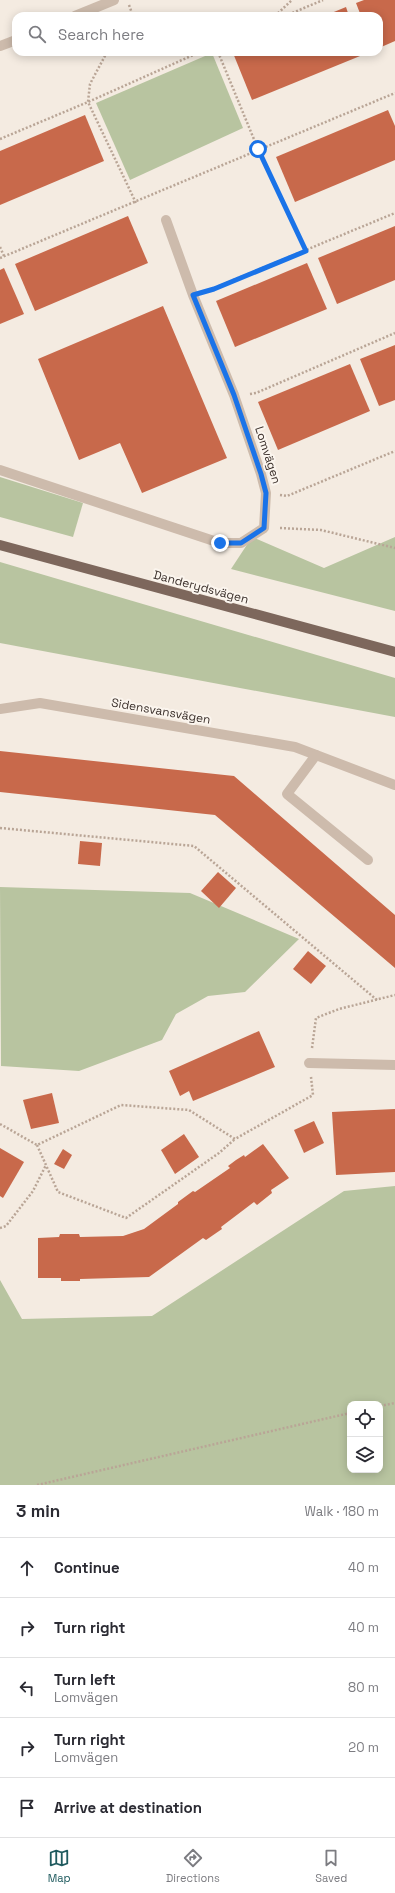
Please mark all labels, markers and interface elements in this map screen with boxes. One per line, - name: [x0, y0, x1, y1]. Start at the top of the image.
- search box: [12, 12, 383, 56]
- icon: search: [26, 23, 48, 45]
- text: Search here: [58, 25, 144, 44]
- route start: [249, 140, 267, 158]
- street label: Lomvägen: [251, 424, 285, 486]
- route end: [211, 534, 229, 552]
- street label: Danderydsvägen: [152, 567, 250, 607]
- street label: Sidensvansvägen: [110, 694, 212, 728]
- map controls: [347, 1401, 383, 1473]
- button: locate: [347, 1401, 383, 1437]
- button: layers: [347, 1437, 383, 1473]
- text: 3 min: [16, 1500, 60, 1522]
- text: Walk · 180 m: [305, 1503, 379, 1520]
- icon: ahead: [16, 1557, 38, 1579]
- text: Continue: [54, 1558, 120, 1577]
- text: 40 m: [348, 1559, 379, 1576]
- icon: right: [16, 1617, 38, 1639]
- text: Turn right: [54, 1618, 125, 1637]
- text: 40 m: [348, 1619, 379, 1636]
- text: Turn left: [54, 1670, 116, 1689]
- icon: left: [16, 1677, 38, 1699]
- text: 80 m: [348, 1679, 379, 1696]
- text: Lomvägen: [54, 1689, 118, 1706]
- text: Turn right: [54, 1730, 125, 1749]
- icon: right: [16, 1737, 38, 1759]
- text: 20 m: [348, 1739, 379, 1756]
- text: Lomvägen: [54, 1749, 118, 1766]
- icon: arrive: [16, 1797, 38, 1819]
- text: Arrive at destination: [54, 1798, 202, 1817]
- tab: Map: [48, 1847, 71, 1885]
- tab: Directions: [166, 1847, 220, 1885]
- tab: Saved: [315, 1847, 347, 1885]

